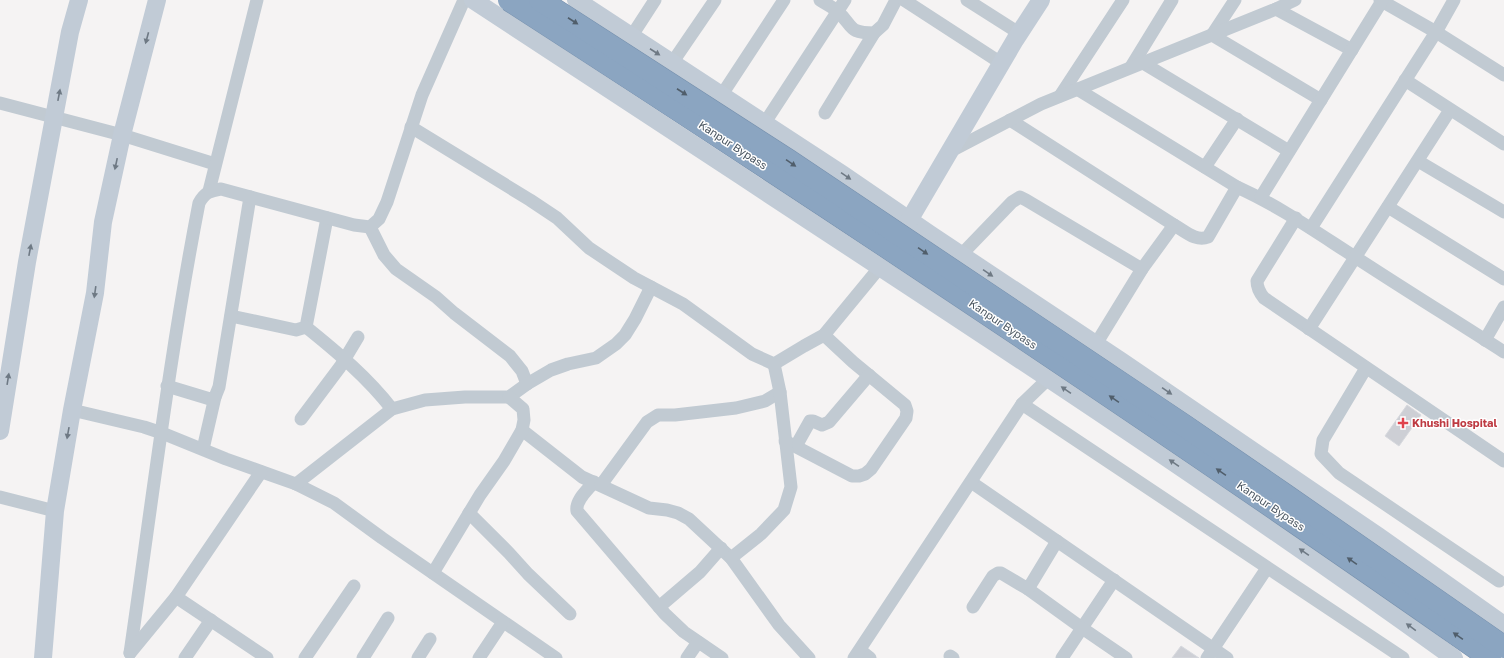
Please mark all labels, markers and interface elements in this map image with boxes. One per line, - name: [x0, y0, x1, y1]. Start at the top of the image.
- one-way arrow: [568, 17, 578, 25]
- one-way arrow: [144, 31, 150, 44]
- one-way arrow: [650, 48, 660, 56]
- one-way arrow: [677, 88, 687, 96]
- one-way arrow: [56, 89, 62, 101]
- street label: Kanpur Bypass: [697, 118, 770, 172]
- one-way arrow: [112, 158, 118, 170]
- one-way arrow: [786, 159, 797, 166]
- one-way arrow: [841, 172, 851, 180]
- one-way arrow: [27, 244, 33, 256]
- one-way arrow: [917, 247, 928, 254]
- one-way arrow: [983, 269, 994, 277]
- one-way arrow: [92, 286, 98, 298]
- street label: Kanpur Bypass: [967, 296, 1040, 351]
- one-way arrow: [6, 372, 12, 385]
- one-way arrow: [1061, 386, 1071, 394]
- one-way arrow: [1161, 388, 1172, 395]
- one-way arrow: [1108, 395, 1119, 403]
- place label: Khushi Hospital: [1412, 416, 1497, 429]
- marker: Khushi Hospital: [1397, 417, 1409, 429]
- one-way arrow: [65, 427, 71, 439]
- one-way arrow: [1169, 459, 1179, 467]
- one-way arrow: [1216, 468, 1226, 476]
- street label: Kanpur Bypass: [1235, 478, 1308, 533]
- one-way arrow: [1299, 548, 1309, 556]
- one-way arrow: [1346, 557, 1357, 565]
- one-way arrow: [1405, 623, 1416, 631]
- one-way arrow: [1453, 632, 1463, 640]

